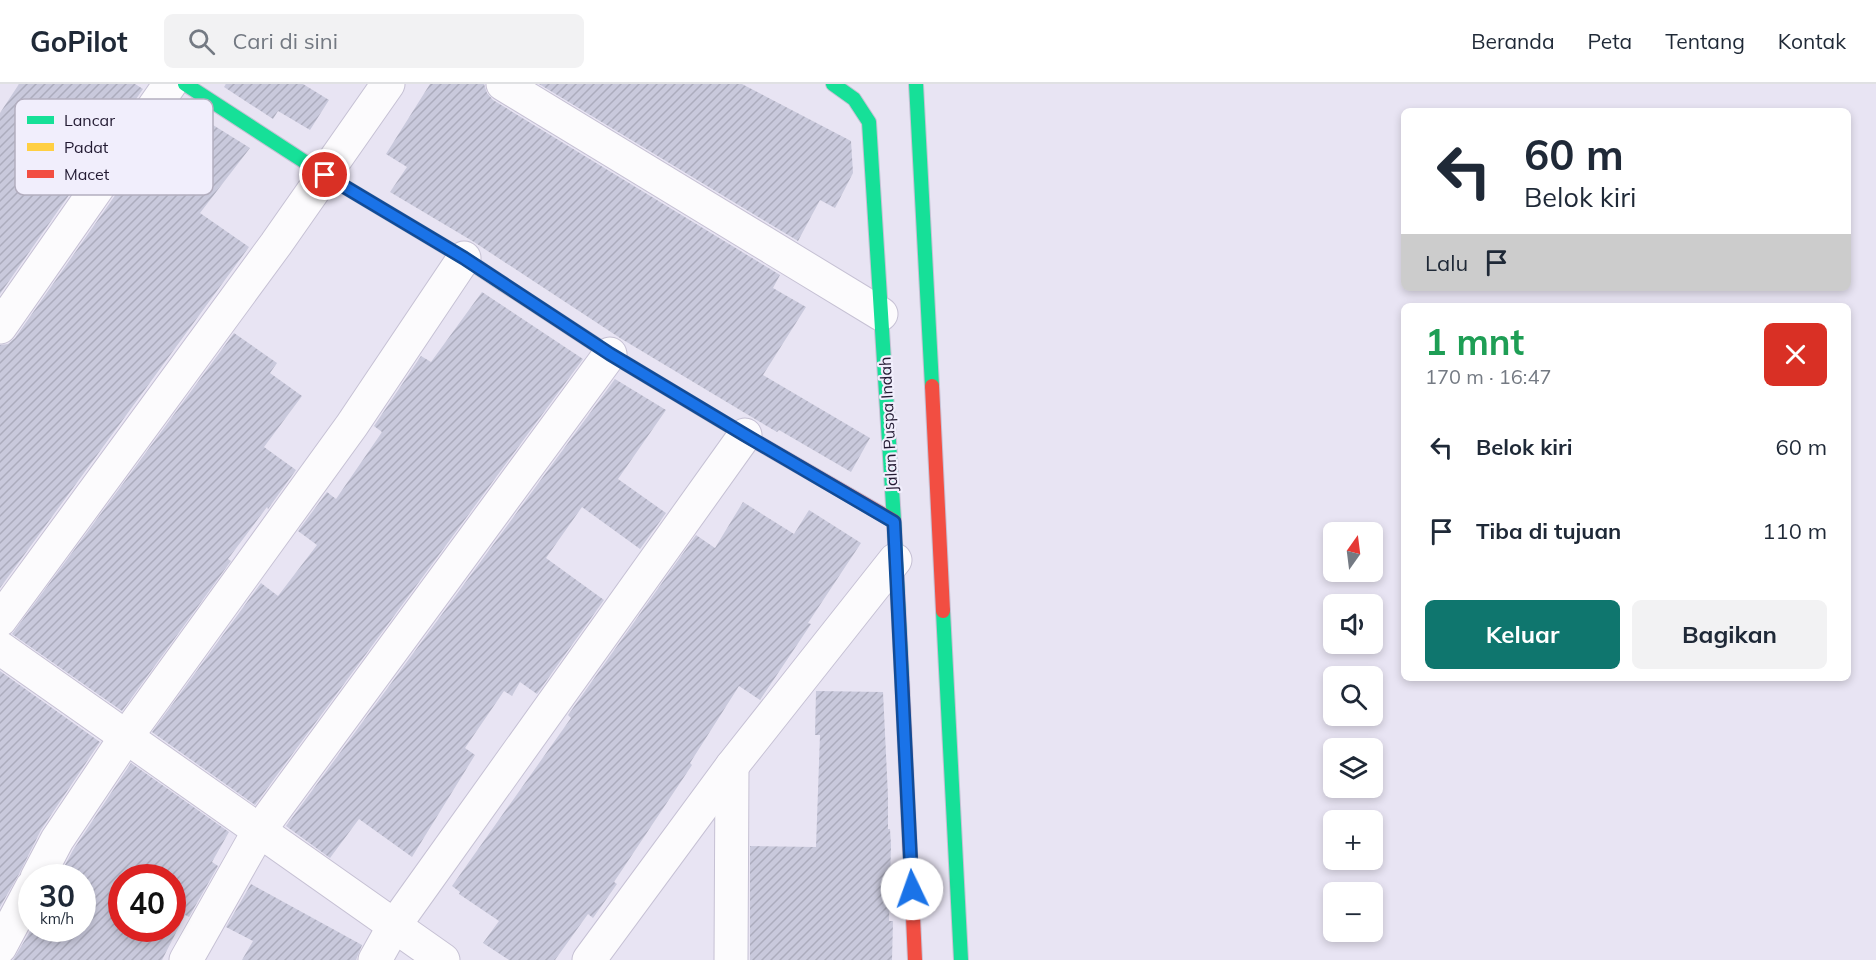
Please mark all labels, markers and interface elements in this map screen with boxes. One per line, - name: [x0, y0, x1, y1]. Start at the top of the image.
- search box: [164, 14, 584, 68]
- text: GoPilot: [30, 24, 128, 59]
- icon: search: [185, 25, 218, 58]
- text: Cari di sini: [233, 27, 338, 55]
- text: Beranda: [1471, 28, 1555, 54]
- text: Peta: [1588, 28, 1632, 54]
- text: Tentang: [1665, 28, 1745, 54]
- text: Kontak: [1778, 28, 1846, 54]
- legend: [15, 99, 213, 195]
- text: Lancar: [64, 110, 115, 130]
- text: 60 m: [1524, 128, 1624, 181]
- icon: left: [1425, 132, 1503, 210]
- text: Padat: [64, 137, 109, 157]
- pin: [299, 149, 350, 200]
- icon: arrive: [308, 158, 341, 191]
- text: Macet: [64, 164, 110, 184]
- text: Belok kiri: [1524, 180, 1636, 214]
- icon: arrive: [1480, 246, 1513, 279]
- text: Lalu: [1425, 249, 1468, 277]
- text: 1 mnt: [1425, 319, 1524, 364]
- button: close: [1764, 323, 1827, 386]
- street label: Jalan Puspa Indah: [874, 356, 902, 492]
- text: 170 m · 16:47: [1425, 364, 1551, 389]
- icon: left: [1425, 431, 1458, 464]
- text: Belok kiri: [1476, 433, 1572, 461]
- text: 60 m: [1776, 433, 1827, 461]
- icon: arrive: [1425, 515, 1458, 548]
- text: Tiba di tujuan: [1476, 517, 1621, 545]
- text: 110 m: [1762, 517, 1827, 545]
- north arrow: [1323, 522, 1383, 582]
- map controls: [1323, 522, 1383, 942]
- button: sound: [1323, 594, 1383, 654]
- button: Keluar: [1425, 600, 1620, 669]
- button: Bagikan: [1632, 600, 1827, 669]
- button: search: [1323, 666, 1383, 726]
- button: layers: [1323, 738, 1383, 798]
- button: +: [1323, 810, 1383, 870]
- position arrow: [880, 857, 944, 921]
- speed limit sign: 40: [108, 864, 186, 942]
- text: 30: [39, 877, 75, 915]
- button: −: [1323, 882, 1383, 942]
- text: km/h: [40, 909, 74, 928]

